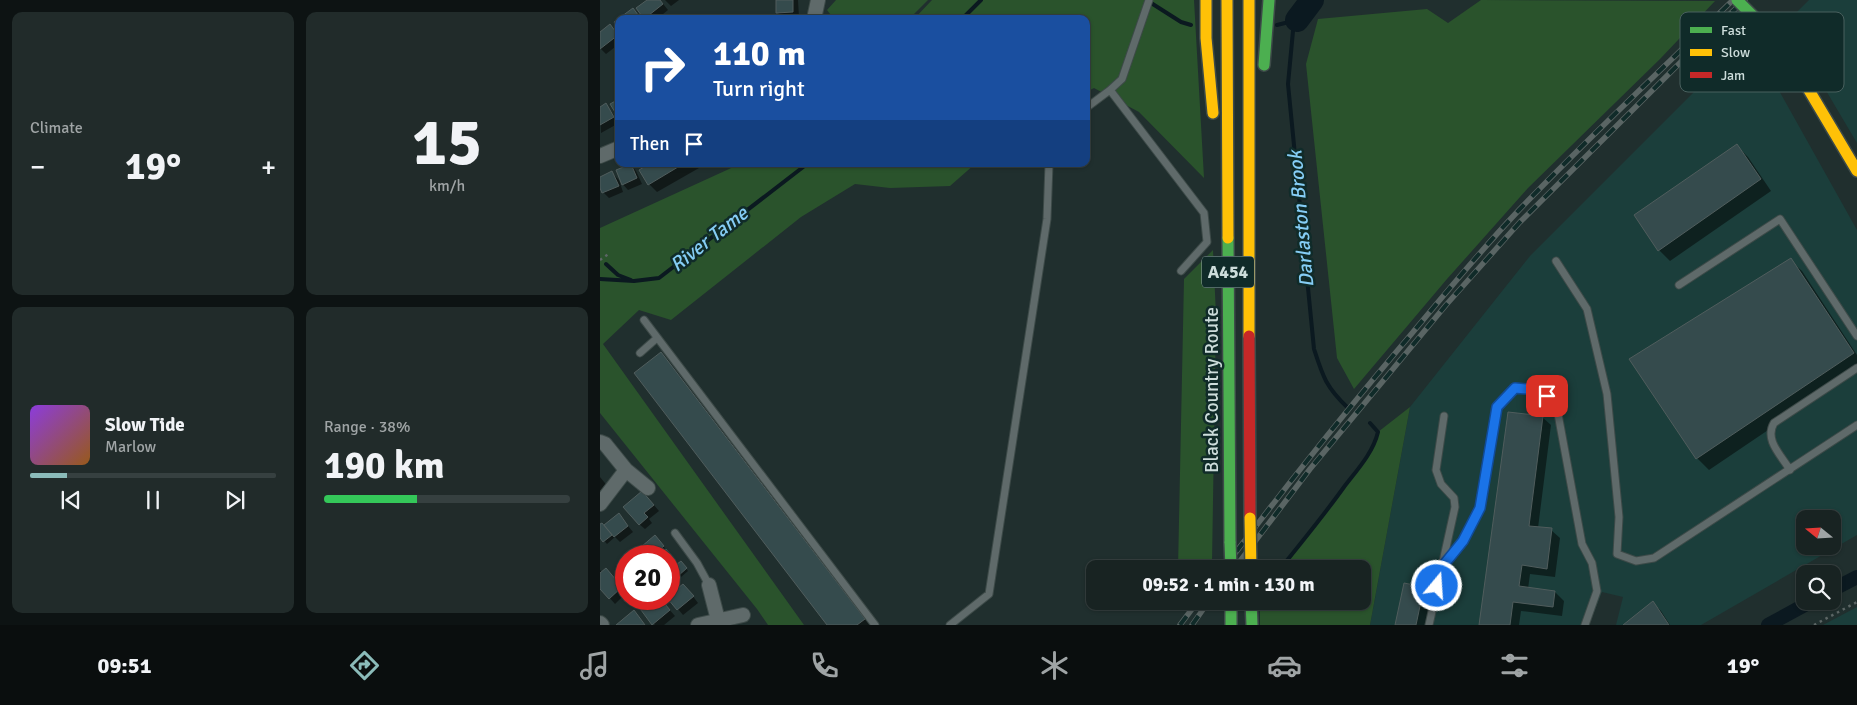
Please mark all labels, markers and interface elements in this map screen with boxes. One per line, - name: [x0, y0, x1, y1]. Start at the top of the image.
- legend: [1680, 12, 1844, 92]
- text: Fast: [1721, 22, 1746, 39]
- text: 110 m: [713, 32, 806, 75]
- icon: right: [630, 35, 695, 100]
- text: Slow: [1721, 44, 1750, 61]
- text: Jam: [1721, 67, 1745, 84]
- text: Turn right: [713, 75, 805, 102]
- text: 15: [412, 103, 482, 183]
- text: Climate: [30, 118, 83, 138]
- icon: arrive: [680, 130, 708, 158]
- text: Then: [630, 132, 670, 156]
- text: 19°: [125, 143, 181, 190]
- water label: Darlaston Brook: [1282, 148, 1319, 288]
- text: −: [30, 150, 45, 184]
- text: +: [261, 150, 276, 184]
- text: km/h: [429, 176, 465, 196]
- water label: River Tame: [665, 200, 754, 277]
- road number: A454: [1202, 256, 1254, 288]
- street label: Black Country Route: [1200, 307, 1224, 473]
- pin: [1526, 375, 1568, 417]
- icon: arrive: [1533, 382, 1561, 410]
- text: Slow Tide: [105, 413, 185, 437]
- text: Range · 38%: [324, 417, 410, 437]
- text: Marlow: [105, 437, 156, 457]
- text: 190 km: [324, 442, 445, 489]
- icon: previous: [57, 486, 85, 514]
- icon: pause: [139, 486, 167, 514]
- icon: next: [221, 486, 249, 514]
- north arrow: [1796, 510, 1841, 555]
- map controls: [1796, 510, 1841, 610]
- speed limit sign: 20: [615, 545, 680, 610]
- position arrow: [1410, 559, 1462, 611]
- button: search: [1796, 565, 1841, 610]
- text: 09:52 · 1 min · 130 m: [1142, 573, 1315, 597]
- icon: directions: [347, 648, 382, 683]
- icon: music: [577, 648, 612, 683]
- icon: phone: [807, 648, 842, 683]
- icon: climate: [1037, 648, 1072, 683]
- icon: car: [1267, 648, 1302, 683]
- icon: filters: [1497, 648, 1532, 683]
- text: 09:51: [98, 652, 152, 679]
- text: 19°: [1727, 652, 1759, 679]

